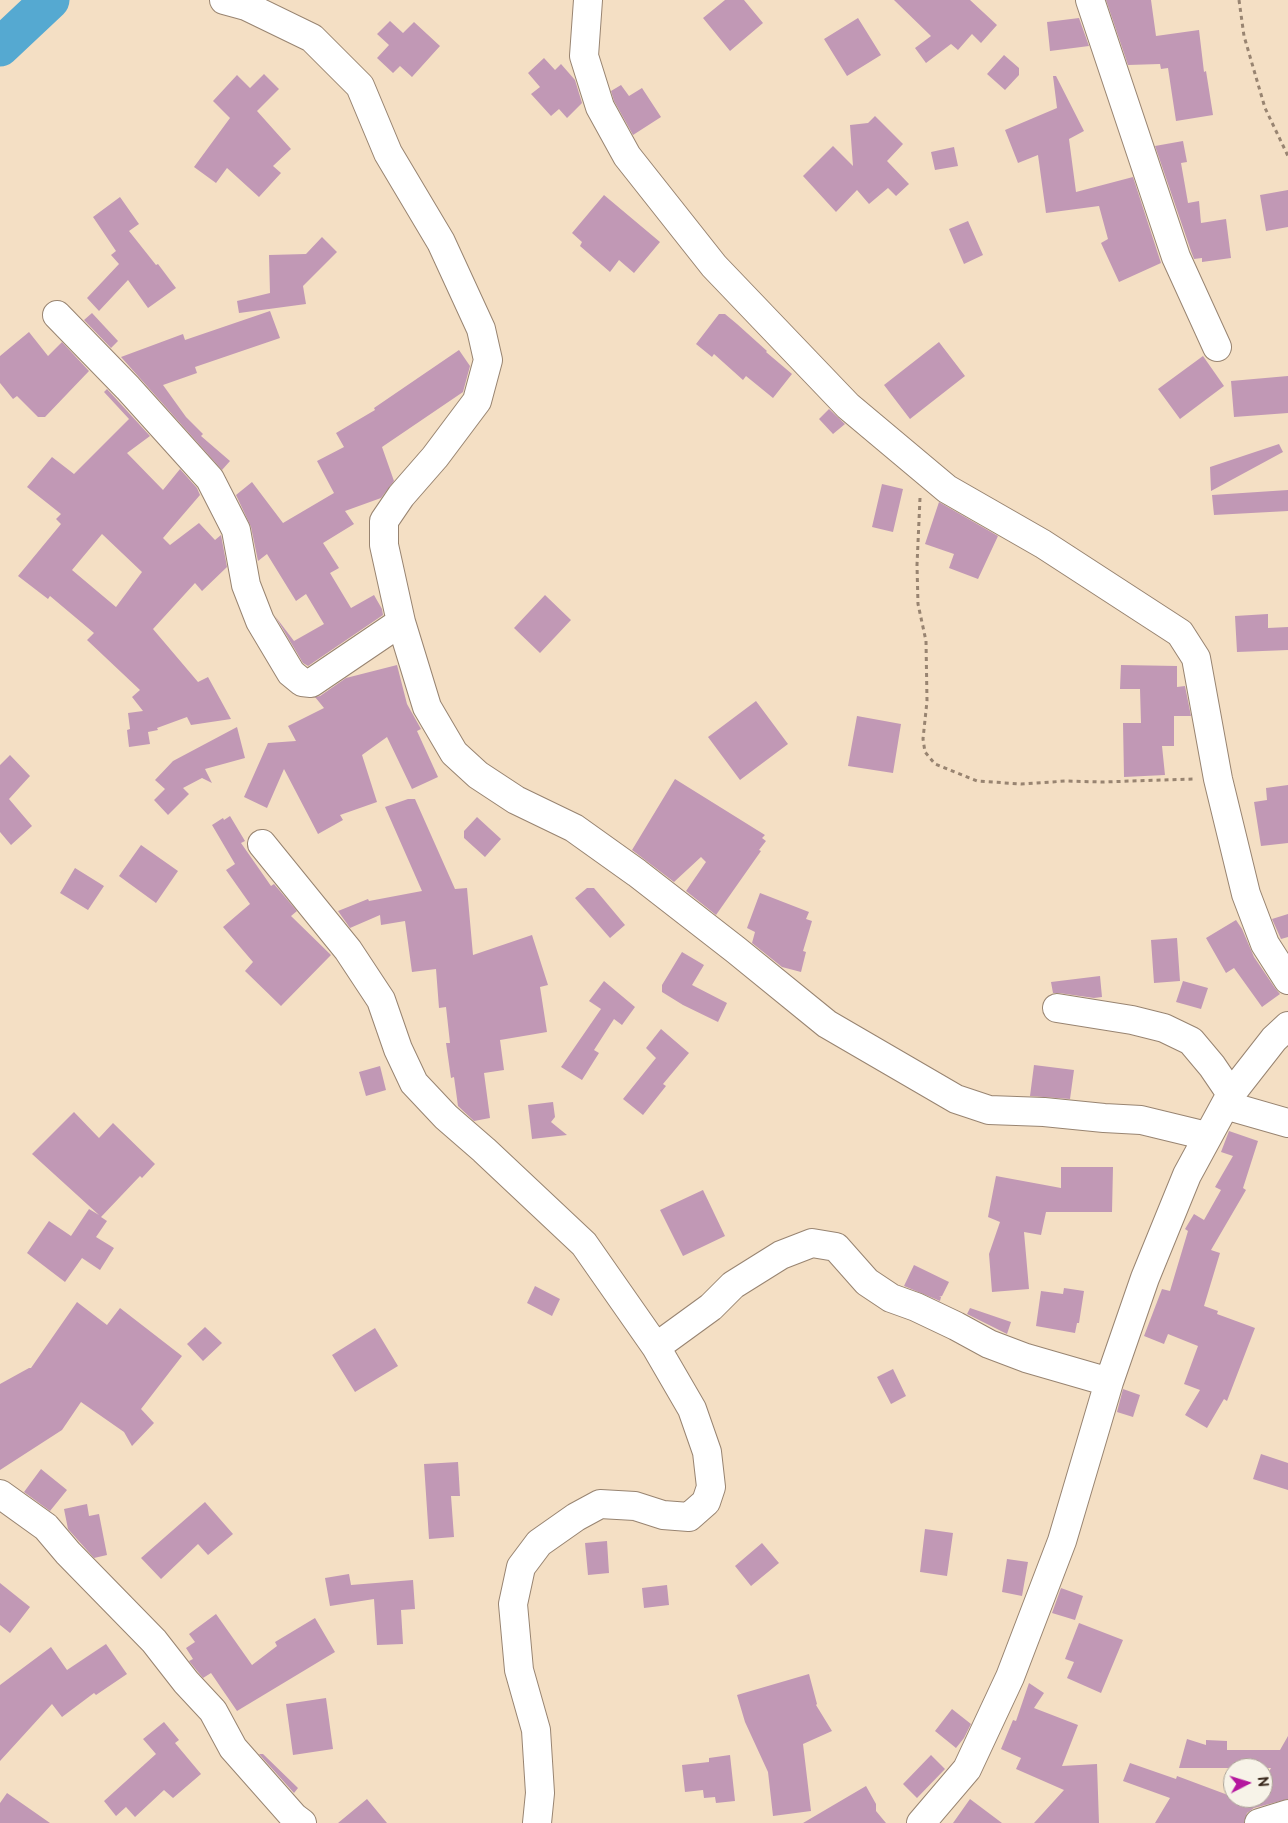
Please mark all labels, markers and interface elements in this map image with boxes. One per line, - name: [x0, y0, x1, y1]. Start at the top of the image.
- north arrow: [1223, 1758, 1273, 1808]
- text: N: [1254, 1776, 1271, 1788]

